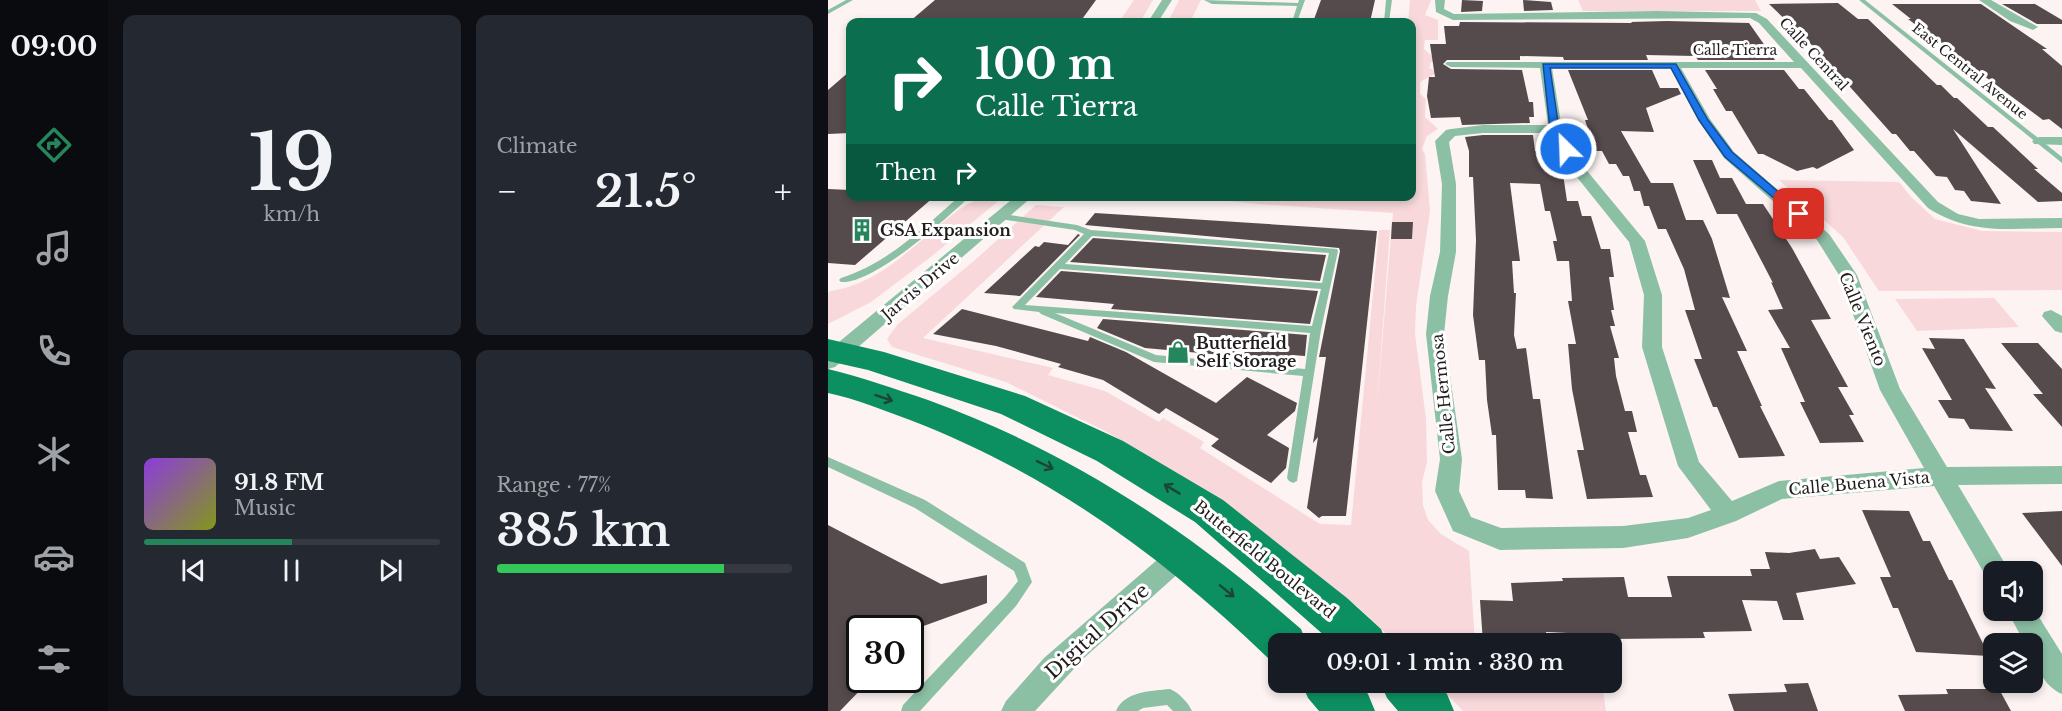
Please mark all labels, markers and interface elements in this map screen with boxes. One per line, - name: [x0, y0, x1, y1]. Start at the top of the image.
- street label: Calle Central: [1776, 14, 1853, 95]
- street label: East Central Avenue: [1909, 19, 2031, 123]
- text: 09:00: [10, 30, 98, 63]
- text: 100 m: [975, 38, 1114, 90]
- street label: Calle Tierra: [1693, 41, 1777, 59]
- icon: right: [876, 42, 954, 120]
- text: Calle Tierra: [975, 90, 1138, 123]
- text: 19: [248, 114, 335, 211]
- position arrow: [1534, 117, 1598, 181]
- icon: directions: [33, 124, 75, 166]
- text: Climate: [497, 134, 577, 158]
- icon: right: [949, 156, 982, 189]
- text: Then: [876, 159, 937, 186]
- text: 21.5°: [595, 163, 697, 219]
- text: −: [497, 171, 517, 212]
- text: +: [774, 171, 792, 212]
- pin: [1773, 188, 1824, 239]
- icon: arrive: [1782, 197, 1815, 230]
- text: km/h: [263, 202, 320, 226]
- building icon: GSA Expansion: [849, 217, 875, 243]
- place label: GSA Expansion: [880, 220, 1011, 240]
- icon: music: [33, 227, 75, 269]
- street label: Jarvis Drive: [876, 248, 963, 326]
- street label: Calle Viento: [1835, 269, 1891, 369]
- icon: phone: [33, 330, 75, 372]
- place label: Butterfield Self Storage: [1196, 333, 1296, 371]
- street label: Calle Hermosa: [1427, 333, 1459, 455]
- shop icon: Butterfield Self Storage: [1165, 339, 1191, 365]
- one-way arrow: [874, 393, 893, 404]
- icon: climate: [33, 433, 75, 475]
- one-way arrow: [1036, 459, 1054, 471]
- street label: Calle Buena Vista: [1788, 467, 1931, 499]
- text: 91.8 FM: [234, 469, 324, 496]
- text: Range · 77%: [497, 473, 611, 497]
- one-way arrow: [1164, 482, 1181, 494]
- text: Music: [234, 496, 295, 520]
- street label: Butterfield Boulevard: [1190, 496, 1340, 622]
- text: 385 km: [497, 502, 670, 558]
- icon: car: [33, 536, 75, 578]
- icon: previous: [177, 554, 210, 587]
- icon: pause: [275, 554, 308, 587]
- icon: next: [374, 554, 407, 587]
- map controls: [1983, 561, 2043, 693]
- button: sound: [1983, 561, 2043, 621]
- street label: Digital Drive: [1040, 578, 1154, 684]
- one-way arrow: [1219, 585, 1235, 598]
- speed limit sign: 30: [846, 615, 924, 693]
- button: layers: [1983, 633, 2043, 693]
- icon: filters: [33, 638, 75, 680]
- text: 09:01 · 1 min · 330 m: [1326, 649, 1564, 676]

